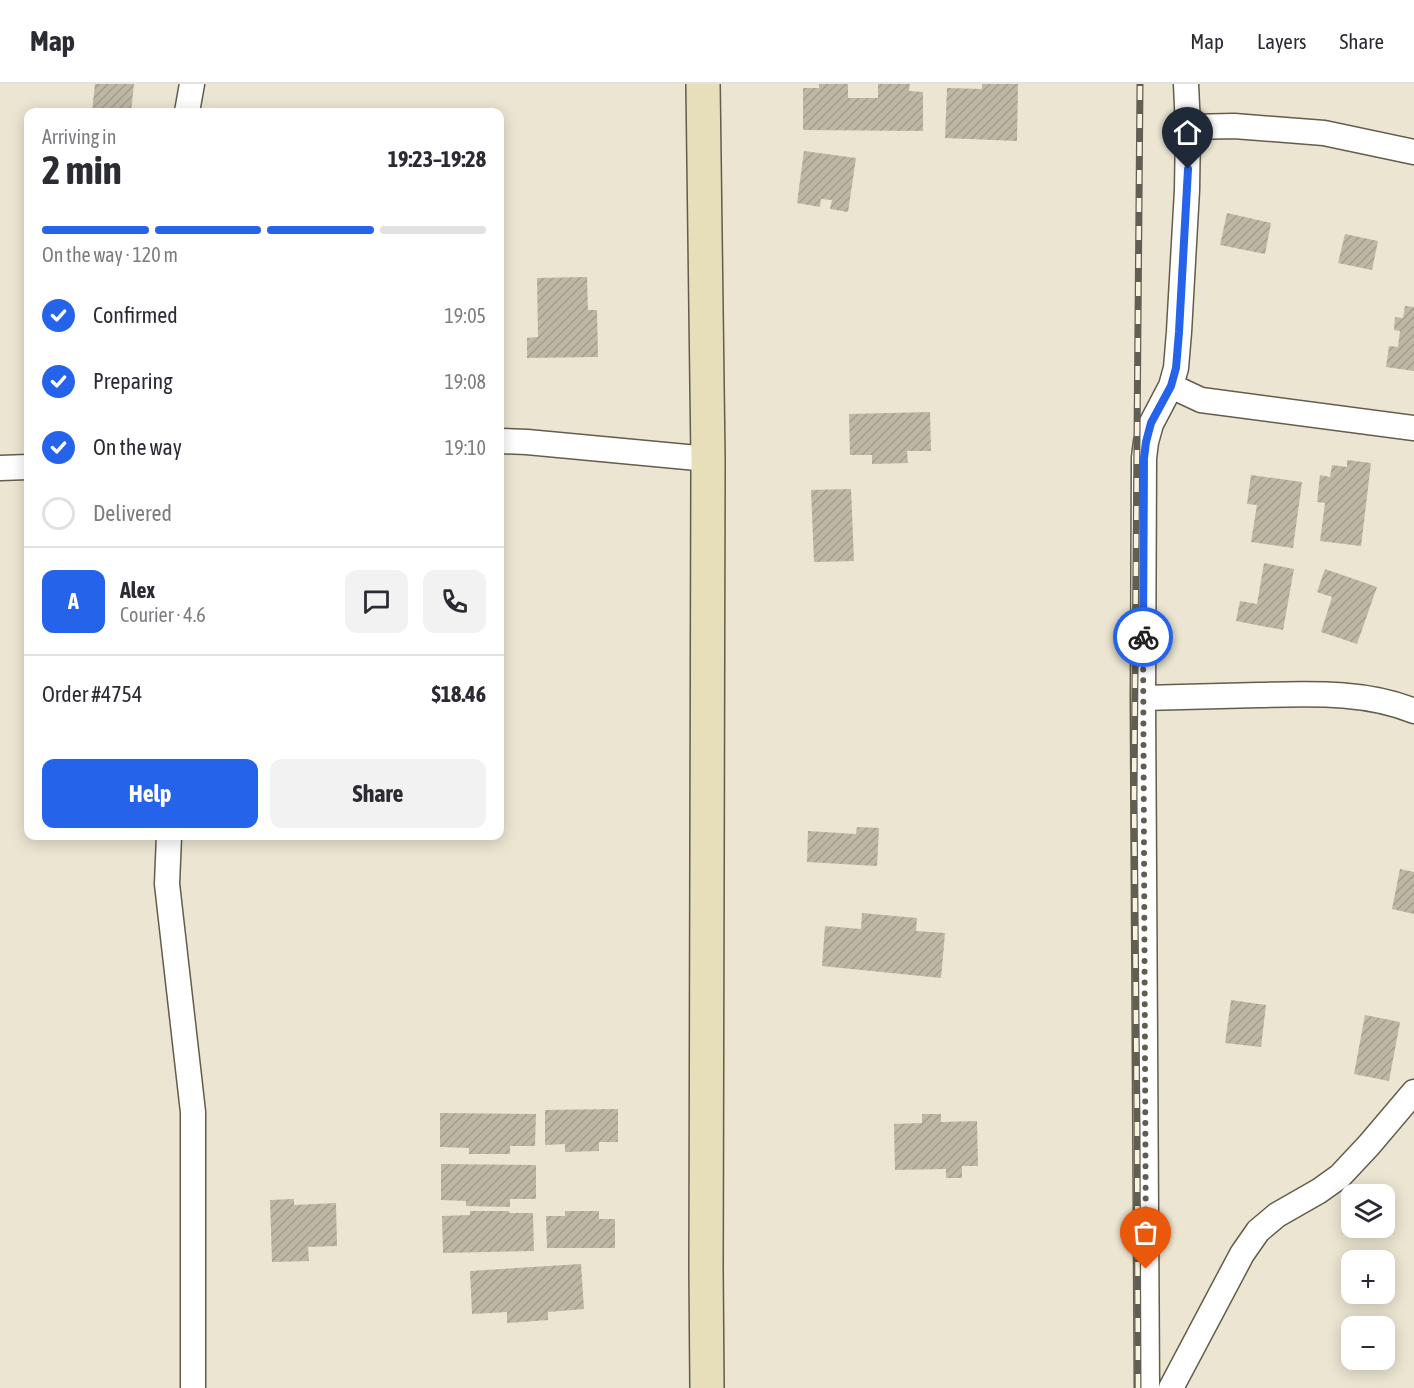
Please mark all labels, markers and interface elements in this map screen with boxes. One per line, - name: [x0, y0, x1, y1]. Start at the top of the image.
- text: Map: [30, 25, 75, 57]
- text: Map: [1190, 29, 1224, 53]
- text: Layers: [1257, 29, 1307, 53]
- text: Share: [1340, 29, 1384, 53]
- pin: [1162, 107, 1213, 169]
- icon: home: [1171, 116, 1204, 149]
- text: Arriving in: [42, 125, 116, 148]
- text: 19:23–19:28: [388, 146, 486, 172]
- text: 2 min: [42, 148, 122, 192]
- text: On the way · 120 m: [42, 243, 178, 266]
- icon: check: [42, 299, 75, 332]
- text: Confirmed: [93, 302, 178, 328]
- text: 19:05: [444, 304, 486, 327]
- icon: check: [42, 365, 75, 398]
- text: Preparing: [93, 368, 173, 394]
- text: 19:08: [444, 370, 486, 393]
- icon: check: [42, 431, 75, 464]
- text: On the way: [93, 434, 182, 460]
- text: 19:10: [445, 436, 486, 459]
- text: Delivered: [93, 500, 172, 526]
- button: chat: [345, 570, 408, 633]
- button: phone: [423, 570, 486, 633]
- text: Alex: [120, 577, 155, 603]
- text: A: [68, 588, 79, 614]
- text: Courier · 4.6: [120, 603, 206, 626]
- courier: [1113, 607, 1173, 667]
- icon: bike: [1127, 621, 1160, 654]
- text: Order #4754: [42, 681, 142, 707]
- text: $18.46: [431, 681, 486, 707]
- button: Help: [42, 759, 258, 828]
- button: Share: [270, 759, 486, 828]
- map controls: [1341, 1184, 1395, 1370]
- button: layers: [1341, 1184, 1395, 1238]
- pin: [1120, 1207, 1171, 1269]
- icon: bag: [1129, 1216, 1162, 1249]
- button: +: [1341, 1250, 1395, 1304]
- button: −: [1341, 1316, 1395, 1370]

